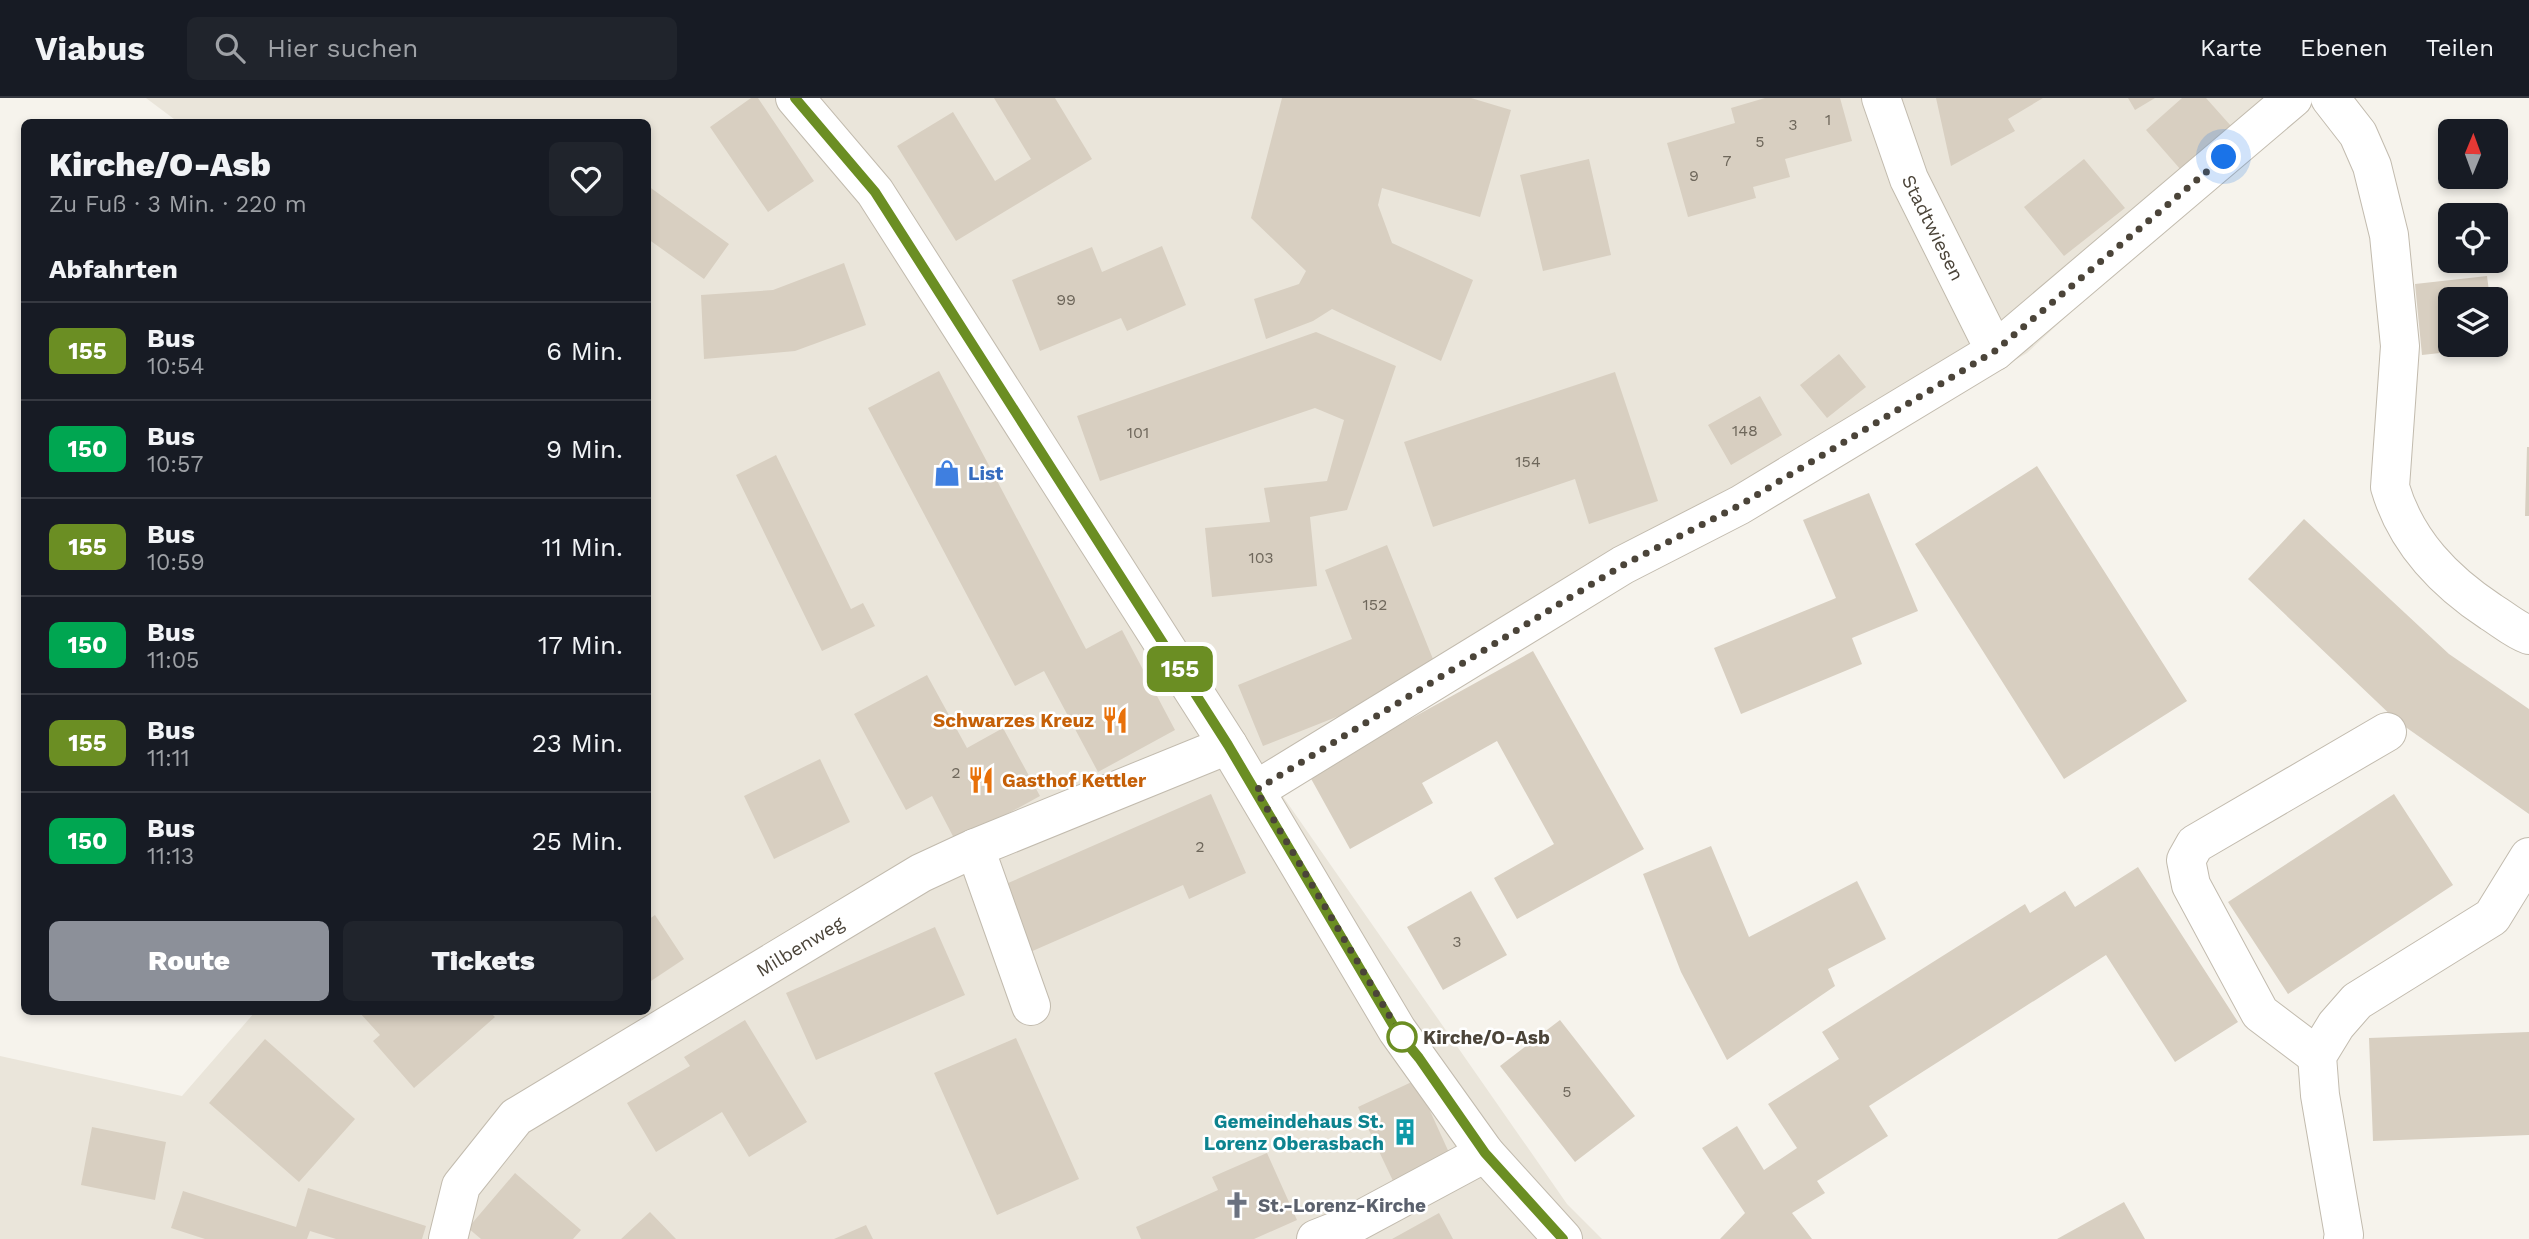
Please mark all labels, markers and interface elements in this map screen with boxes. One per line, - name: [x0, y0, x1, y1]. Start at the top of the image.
- search box: [187, 17, 677, 80]
- text: Viabus: [35, 29, 145, 68]
- icon: search: [211, 29, 249, 67]
- text: Hier suchen: [267, 33, 418, 63]
- text: Karte: [2200, 34, 2262, 62]
- text: Ebenen: [2300, 34, 2388, 62]
- text: Teilen: [2426, 34, 2494, 62]
- house number: 1: [1825, 110, 1831, 129]
- house number: 3: [1788, 115, 1798, 134]
- north arrow: [2438, 119, 2508, 189]
- map controls: [2438, 119, 2508, 357]
- house number: 5: [1755, 132, 1765, 151]
- your location: [2206, 139, 2241, 174]
- button: heart: [549, 142, 623, 216]
- text: Kirche/O-Asb: [49, 145, 271, 184]
- house number: 7: [1723, 151, 1732, 170]
- house number: 9: [1689, 166, 1699, 185]
- street label: Stadtwiesen: [1897, 171, 1969, 284]
- text: Zu Fuß · 3 Min. · 220 m: [49, 191, 307, 218]
- button: locate: [2438, 203, 2508, 273]
- text: Abfahrten: [49, 254, 178, 284]
- button: layers: [2438, 287, 2508, 357]
- house number: 99: [1056, 290, 1076, 309]
- text: Bus: [147, 323, 195, 353]
- text: 6 Min.: [546, 336, 623, 366]
- text: 155: [68, 337, 107, 365]
- text: 10:54: [147, 353, 205, 380]
- text: Bus: [147, 421, 195, 451]
- house number: 148: [1732, 421, 1758, 440]
- house number: 101: [1127, 423, 1149, 442]
- text: 9 Min.: [546, 434, 623, 464]
- text: 150: [68, 435, 107, 463]
- text: 10:57: [147, 451, 203, 478]
- house number: 154: [1515, 452, 1541, 471]
- shop icon: List: [932, 458, 962, 488]
- place label: List: [968, 462, 1004, 485]
- text: Bus: [147, 519, 195, 549]
- text: 11 Min.: [542, 532, 623, 562]
- text: 155: [68, 533, 107, 561]
- house number: 103: [1248, 548, 1274, 567]
- text: 10:59: [147, 549, 205, 576]
- house number: 152: [1363, 595, 1387, 614]
- text: Bus: [147, 617, 195, 647]
- text: 17 Min.: [538, 630, 623, 660]
- text: 150: [68, 631, 107, 659]
- line badge: 155: [1140, 646, 1220, 692]
- text: 11:05: [147, 647, 199, 674]
- text: 155: [1161, 655, 1199, 683]
- restaurant icon: Schwarzes Kreuz: [1100, 705, 1130, 735]
- place label: Schwarzes Kreuz: [933, 709, 1094, 732]
- text: Bus: [147, 715, 195, 745]
- text: 23 Min.: [532, 728, 623, 758]
- text: 155: [68, 729, 107, 757]
- text: 11:11: [147, 745, 190, 772]
- house number: 2: [951, 763, 961, 782]
- restaurant icon: Gasthof Kettler: [966, 765, 996, 795]
- place label: Gasthof Kettler: [1002, 769, 1147, 792]
- text: Bus: [147, 813, 195, 843]
- text: 25 Min.: [532, 826, 623, 856]
- text: 150: [68, 827, 107, 855]
- house number: 2: [1195, 837, 1205, 856]
- text: 11:13: [147, 843, 194, 870]
- street label: Milbenweg: [752, 910, 848, 981]
- button: Route: [49, 921, 329, 1001]
- button: Tickets: [343, 921, 623, 1001]
- house number: 3: [1452, 932, 1462, 951]
- marker: Kirche/O-Asb: [1387, 1022, 1417, 1052]
- place label: Kirche/O-Asb: [1423, 1026, 1550, 1049]
- house number: 5: [1562, 1082, 1572, 1101]
- place label: Gemeindehaus St. Lorenz Oberasbach: [1204, 1110, 1384, 1155]
- building icon: Gemeindehaus St. Lorenz Oberasbach: [1390, 1117, 1420, 1147]
- church icon: St.-Lorenz-Kirche: [1222, 1190, 1252, 1220]
- place label: St.-Lorenz-Kirche: [1258, 1194, 1426, 1217]

